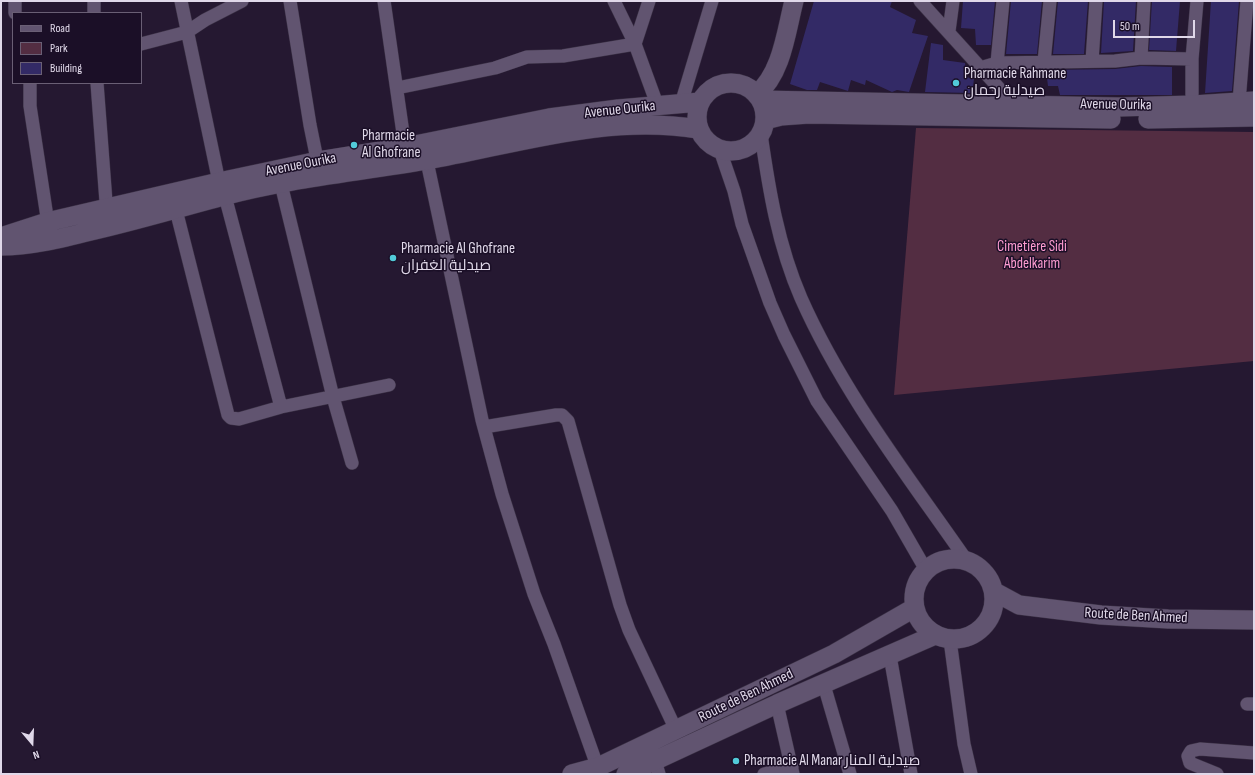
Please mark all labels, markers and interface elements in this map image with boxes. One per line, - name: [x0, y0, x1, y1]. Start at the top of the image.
- legend: [12, 12, 142, 84]
- scale bar: [1115, 12, 1197, 38]
- text: 50 m: [1120, 19, 1140, 34]
- text: Road: [50, 21, 70, 36]
- text: Park: [50, 41, 68, 56]
- text: Building: [50, 61, 82, 76]
- place label: Pharmacie Rahmane صيدلية رحمان: [964, 65, 1066, 100]
- marker: Pharmacie Rahmane صيدلية رحمان: [951, 78, 961, 88]
- street label: Avenue Ourika: [1080, 95, 1152, 115]
- street label: Avenue Ourika: [584, 97, 656, 123]
- place label: Pharmacie Al Ghofrane: [362, 127, 421, 162]
- marker: Pharmacie Al Ghofrane: [349, 140, 359, 150]
- street label: Avenue Ourika: [264, 149, 338, 181]
- park label: Cimetière Sidi Abdelkarim: [997, 238, 1067, 273]
- place label: Pharmacie Al Ghofrane صيدلية الغفران: [401, 240, 515, 275]
- marker: Pharmacie Al Ghofrane صيدلية الغفران: [388, 253, 398, 263]
- street label: Route de Ben Ahmed: [1084, 604, 1188, 628]
- street label: Route de Ben Ahmed: [696, 665, 796, 727]
- north arrow: [12, 723, 52, 763]
- text: N: [31, 748, 41, 762]
- place label: Pharmacie Al Manar صيدلية المنار: [744, 752, 920, 770]
- marker: Pharmacie Al Manar صيدلية المنار: [731, 756, 741, 766]

